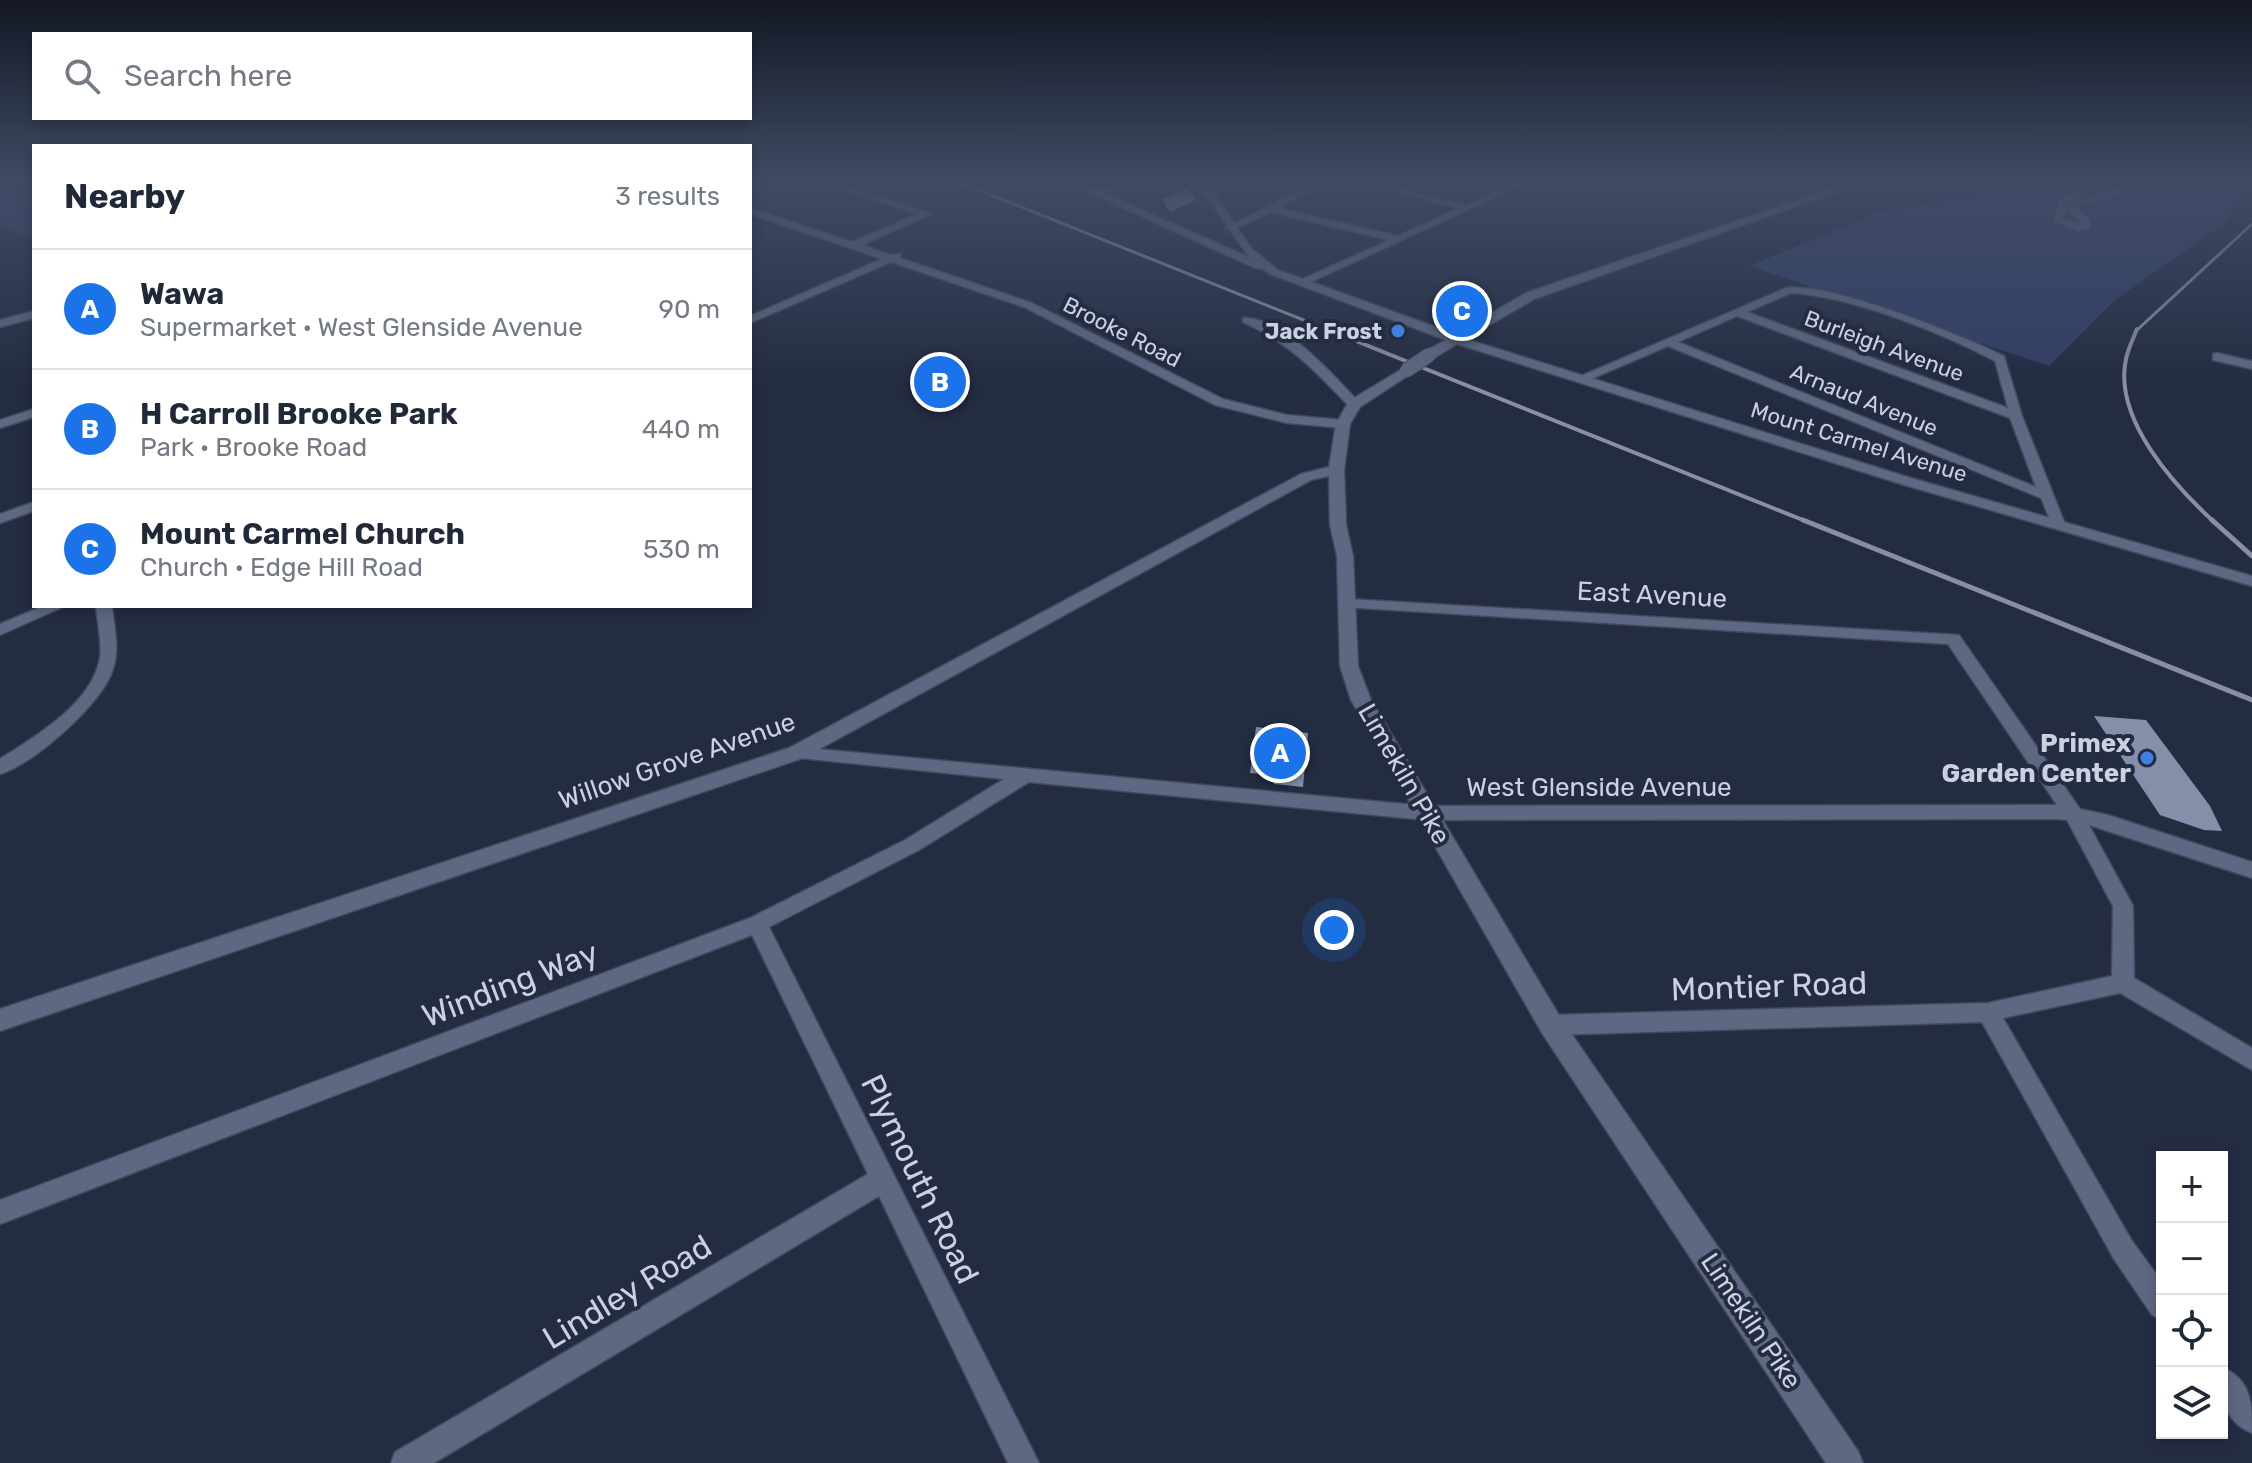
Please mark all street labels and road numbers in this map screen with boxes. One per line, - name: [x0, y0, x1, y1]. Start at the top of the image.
- street label: Brooke Road: [1059, 291, 1185, 373]
- street label: Burleigh Avenue: [1801, 305, 1967, 387]
- street label: Arnaud Avenue: [1786, 358, 1942, 442]
- street label: Mount Carmel Avenue: [1748, 396, 1970, 488]
- street label: East Avenue: [1576, 576, 1728, 614]
- street label: Limekiln Pike: [1351, 698, 1457, 850]
- street label: Willow Grove Avenue: [555, 706, 799, 816]
- street label: West Glenside Avenue: [1466, 772, 1732, 803]
- street label: Winding Way: [417, 933, 603, 1035]
- street label: Montier Road: [1670, 964, 1868, 1008]
- street label: Plymouth Road: [853, 1068, 987, 1290]
- street label: Lindley Road: [536, 1227, 718, 1357]
- street label: Limekiln Pike: [1694, 1247, 1808, 1395]

